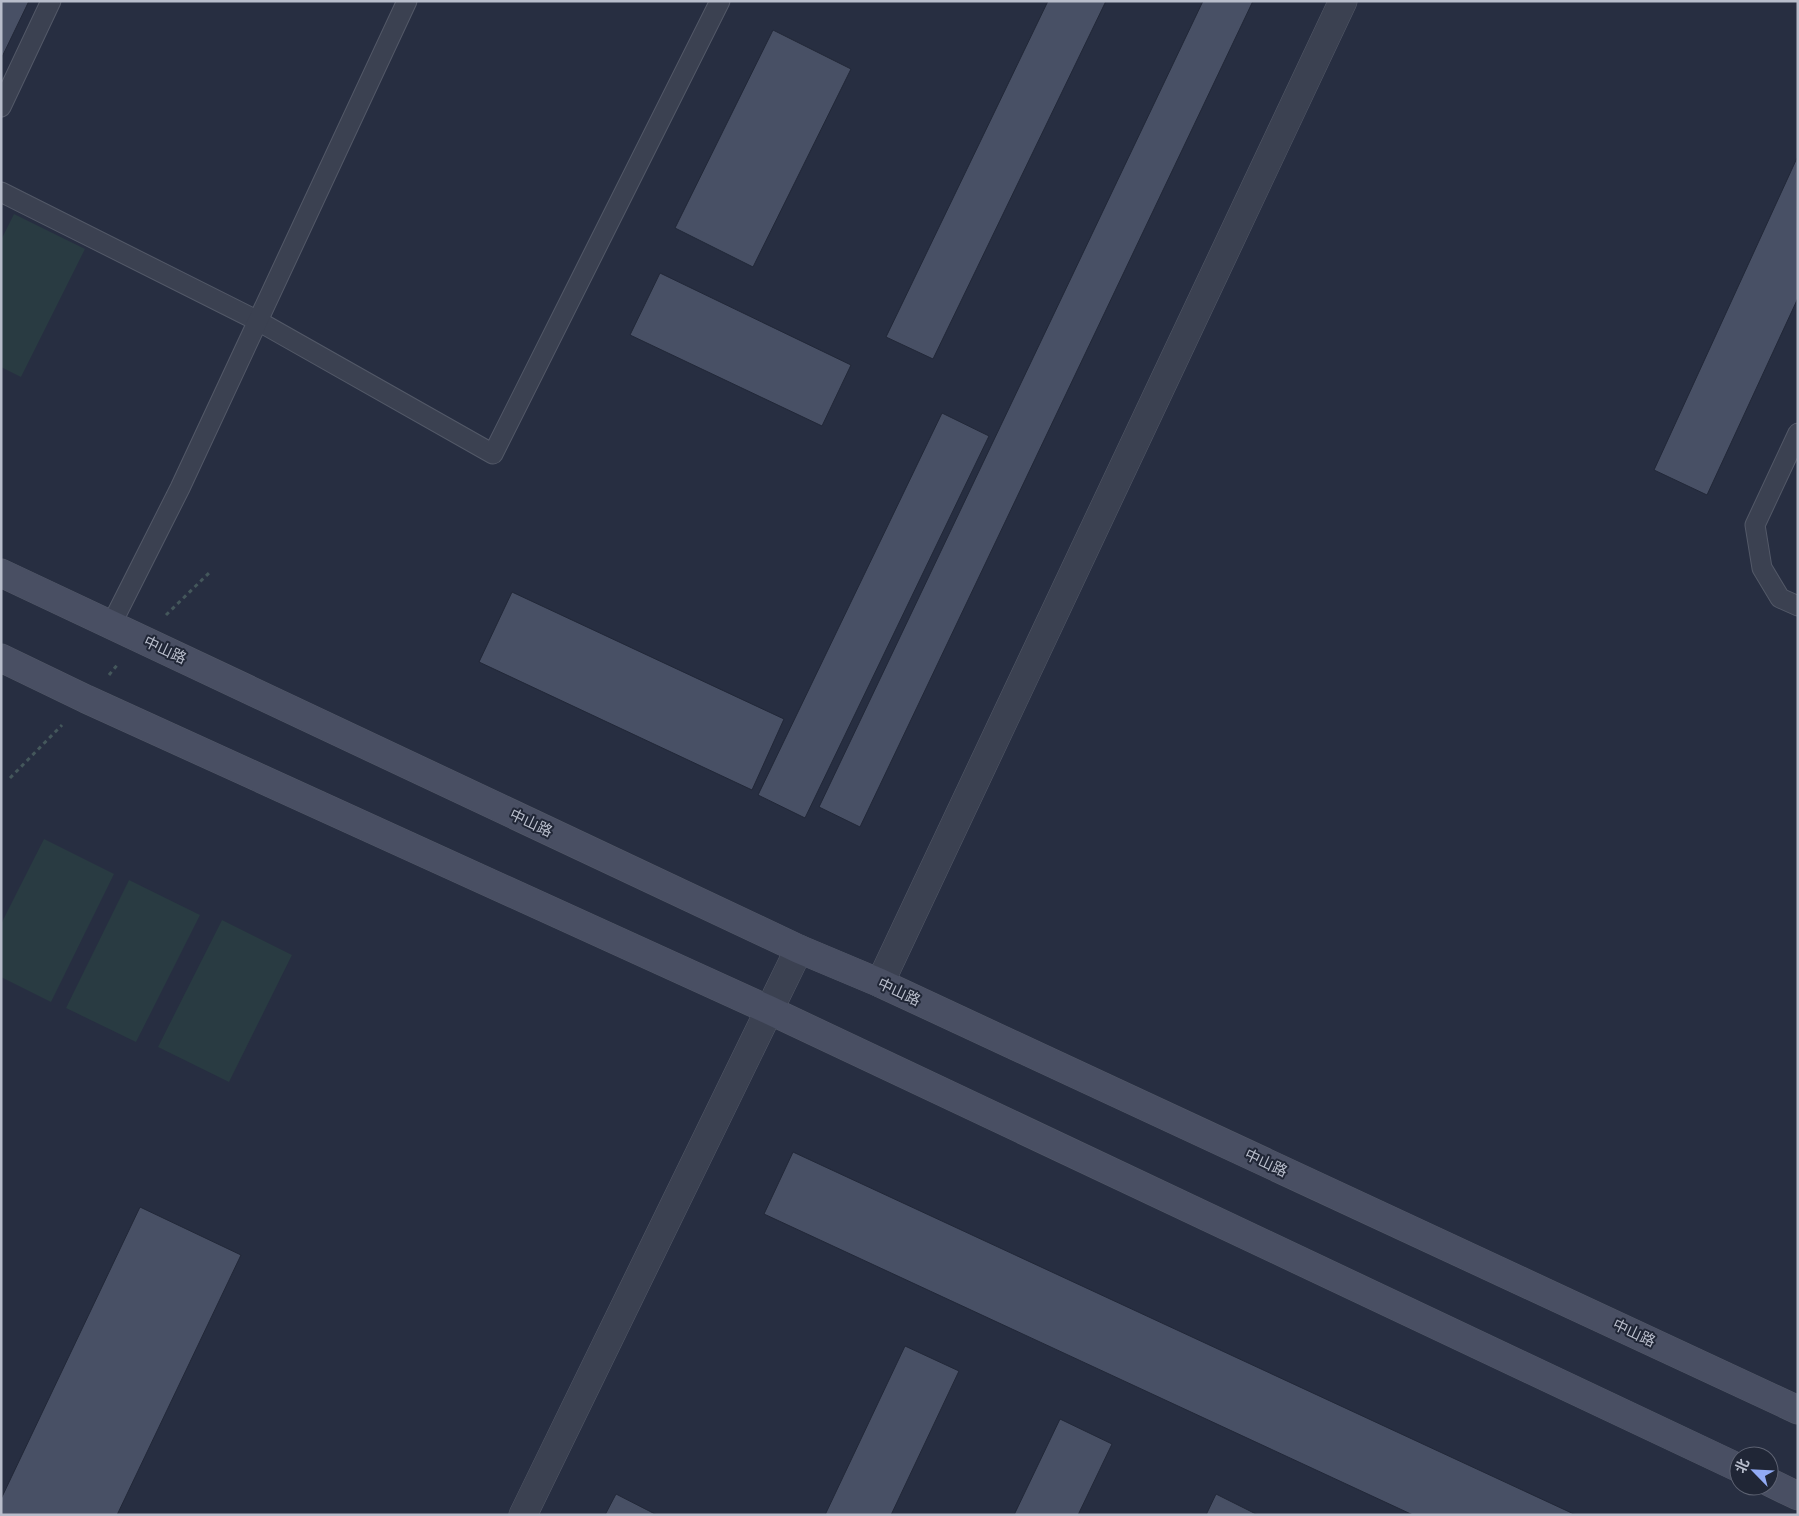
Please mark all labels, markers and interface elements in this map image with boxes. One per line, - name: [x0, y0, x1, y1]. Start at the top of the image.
- street label: 中山路: [141, 631, 190, 668]
- street label: 中山路: [507, 804, 556, 841]
- street label: 中山路: [875, 973, 924, 1010]
- street label: 中山路: [1242, 1144, 1291, 1181]
- street label: 中山路: [1610, 1314, 1659, 1351]
- north arrow: [1729, 1446, 1779, 1496]
- text: 北: [1731, 1456, 1752, 1475]

